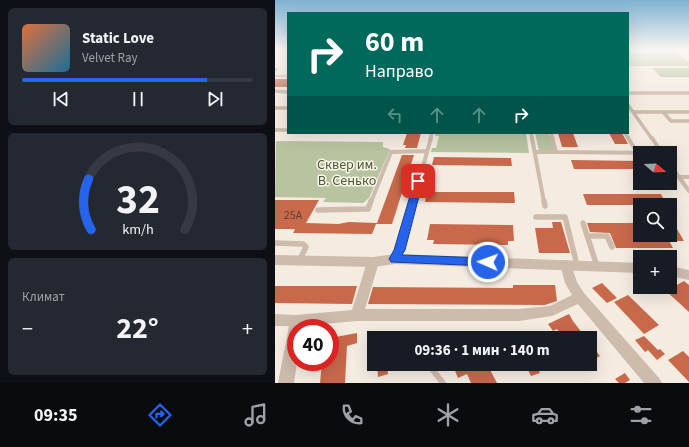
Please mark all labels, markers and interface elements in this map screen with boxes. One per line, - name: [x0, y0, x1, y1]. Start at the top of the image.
- text: 60 m: [365, 22, 424, 62]
- text: Static Love: [82, 28, 154, 49]
- icon: right: [299, 28, 351, 80]
- text: Velvet Ray: [82, 49, 138, 67]
- text: Направо: [365, 59, 433, 84]
- icon: previous: [50, 88, 72, 110]
- icon: pause: [127, 88, 149, 110]
- icon: next: [204, 88, 226, 110]
- icon: left: [384, 104, 406, 126]
- icon: ahead: [426, 104, 448, 126]
- icon: ahead: [468, 104, 490, 126]
- icon: right: [510, 104, 532, 126]
- north arrow: [633, 146, 677, 190]
- map controls: [633, 146, 677, 294]
- park label: Сквер им. В. Сенько: [317, 155, 377, 191]
- pin: [401, 164, 435, 198]
- text: 32: [116, 169, 159, 229]
- icon: arrive: [407, 170, 429, 192]
- button: search: [633, 198, 677, 242]
- house number: 25А: [284, 207, 303, 224]
- text: km/h: [122, 218, 153, 239]
- position arrow: [467, 241, 509, 283]
- button: +: [633, 250, 677, 294]
- text: Климат: [22, 288, 65, 306]
- text: 22°: [116, 307, 159, 350]
- text: −: [22, 313, 33, 345]
- text: +: [242, 313, 253, 345]
- speed limit sign: 40: [287, 319, 339, 371]
- text: 09:36 · 1 мин · 140 m: [414, 340, 550, 361]
- icon: directions: [146, 401, 174, 429]
- icon: music: [242, 401, 270, 429]
- icon: phone: [338, 401, 366, 429]
- icon: climate: [434, 401, 462, 429]
- icon: car: [531, 401, 559, 429]
- icon: filters: [627, 401, 655, 429]
- text: 09:35: [34, 403, 78, 428]

